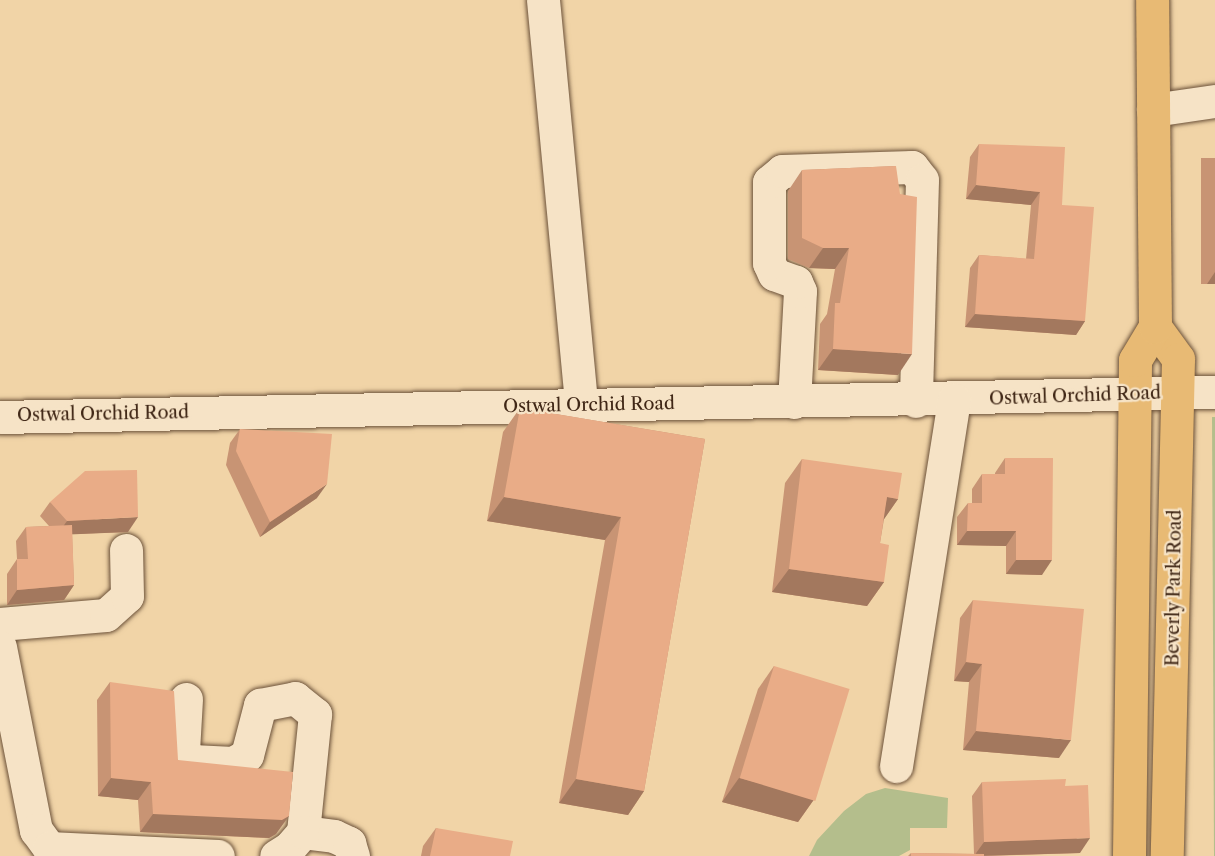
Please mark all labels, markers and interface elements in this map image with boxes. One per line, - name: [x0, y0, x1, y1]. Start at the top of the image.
- street label: Ostwal Orchid Road: [989, 382, 1161, 410]
- street label: Ostwal Orchid Road: [503, 393, 675, 417]
- street label: Ostwal Orchid Road: [17, 402, 189, 426]
- street label: Beverly Park Road: [1162, 509, 1186, 667]

